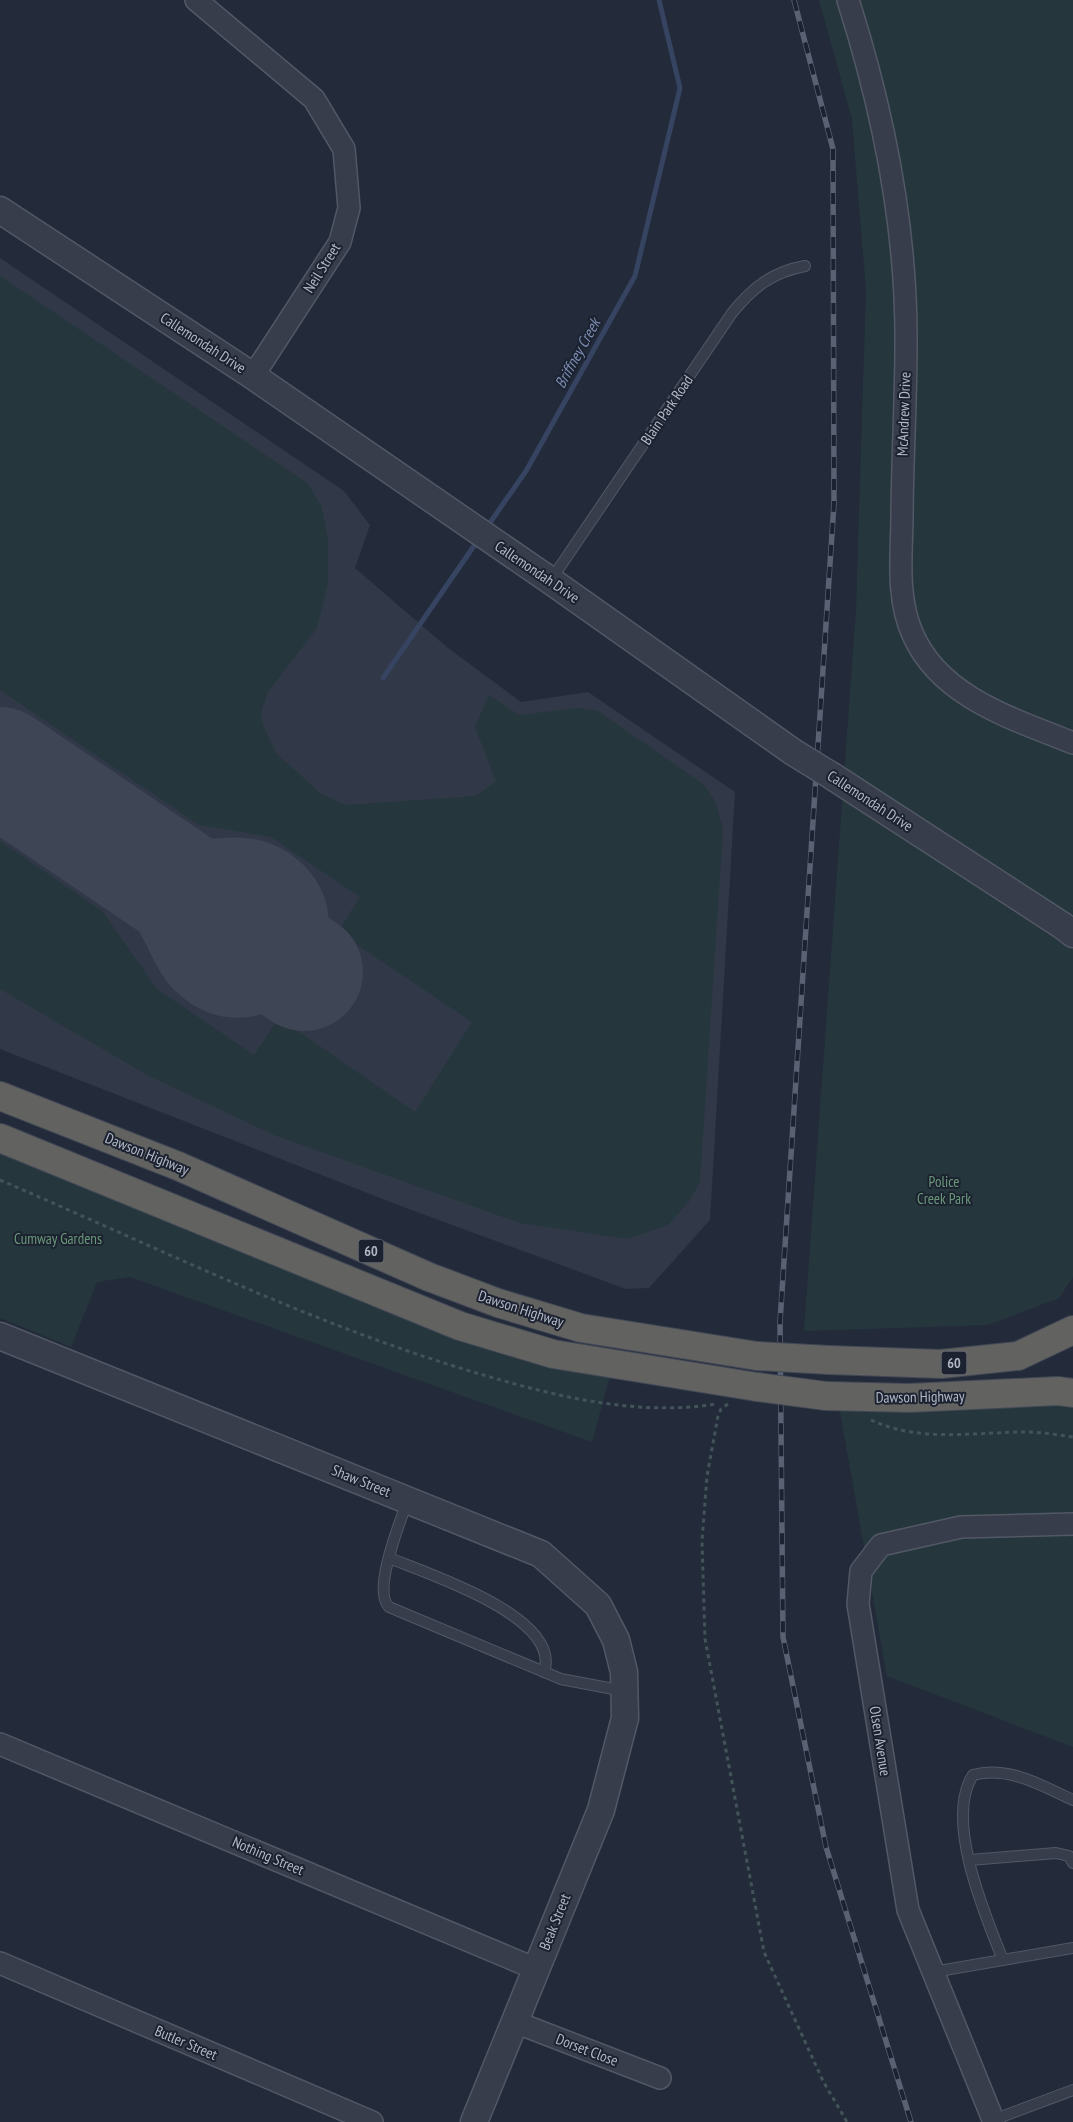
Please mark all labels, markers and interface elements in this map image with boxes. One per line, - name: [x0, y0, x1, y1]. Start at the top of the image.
- street label: Neil Street: [299, 239, 344, 296]
- street label: Callemondah Drive: [157, 308, 250, 377]
- water label: Briffney Creek: [550, 313, 605, 391]
- street label: Blain Park Road: [636, 371, 697, 448]
- street label: McAndrew Drive: [893, 372, 914, 456]
- street label: Callemondah Drive: [491, 536, 583, 607]
- street label: Callemondah Drive: [824, 766, 917, 835]
- street label: Dawson Highway: [102, 1128, 192, 1179]
- park label: Police Creek Park: [917, 1172, 971, 1208]
- park label: Cumway Gardens: [14, 1229, 102, 1248]
- road number: 60: [358, 1240, 384, 1262]
- street label: Dawson Highway: [476, 1286, 567, 1331]
- road number: 60: [942, 1352, 966, 1375]
- street label: Dawson Highway: [875, 1386, 965, 1407]
- street label: Shaw Street: [329, 1460, 393, 1501]
- street label: Olsen Avenue: [866, 1705, 895, 1777]
- street label: Nothing Street: [230, 1832, 307, 1879]
- street label: Beak Street: [535, 1891, 574, 1953]
- street label: Butler Street: [152, 2021, 220, 2064]
- street label: Dorset Close: [553, 2029, 621, 2070]

